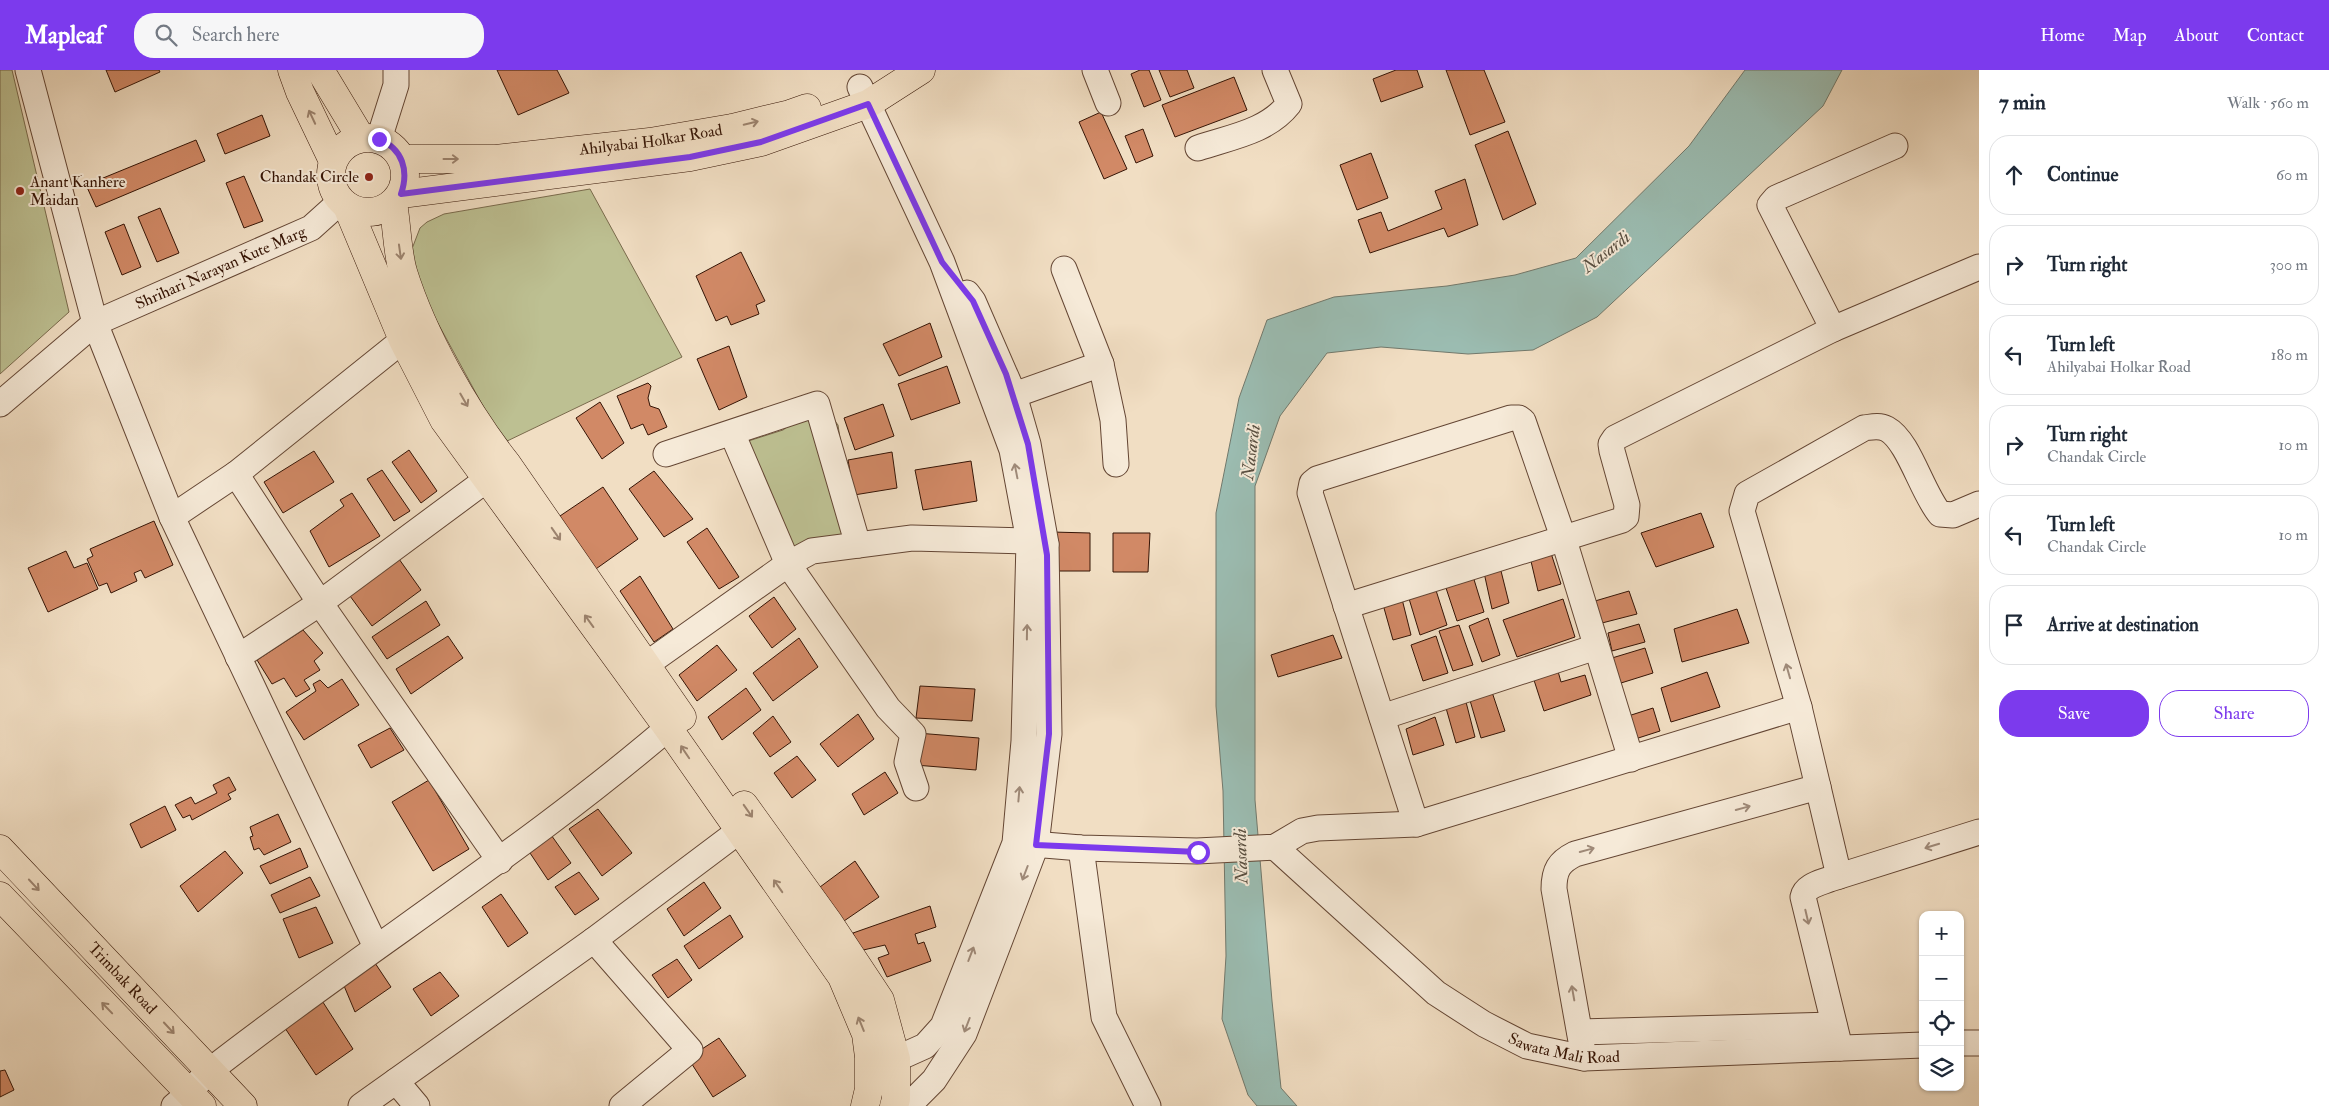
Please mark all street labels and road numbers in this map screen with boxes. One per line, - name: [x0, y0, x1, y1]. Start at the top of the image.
- street label: Ahilyabai Holkar Road: [577, 120, 724, 160]
- street label: Shrihari Narayan Kute Marg: [132, 221, 310, 314]
- street label: Trimbak Road: [84, 938, 161, 1019]
- street label: Sawata Mali Road: [1505, 1028, 1620, 1068]

